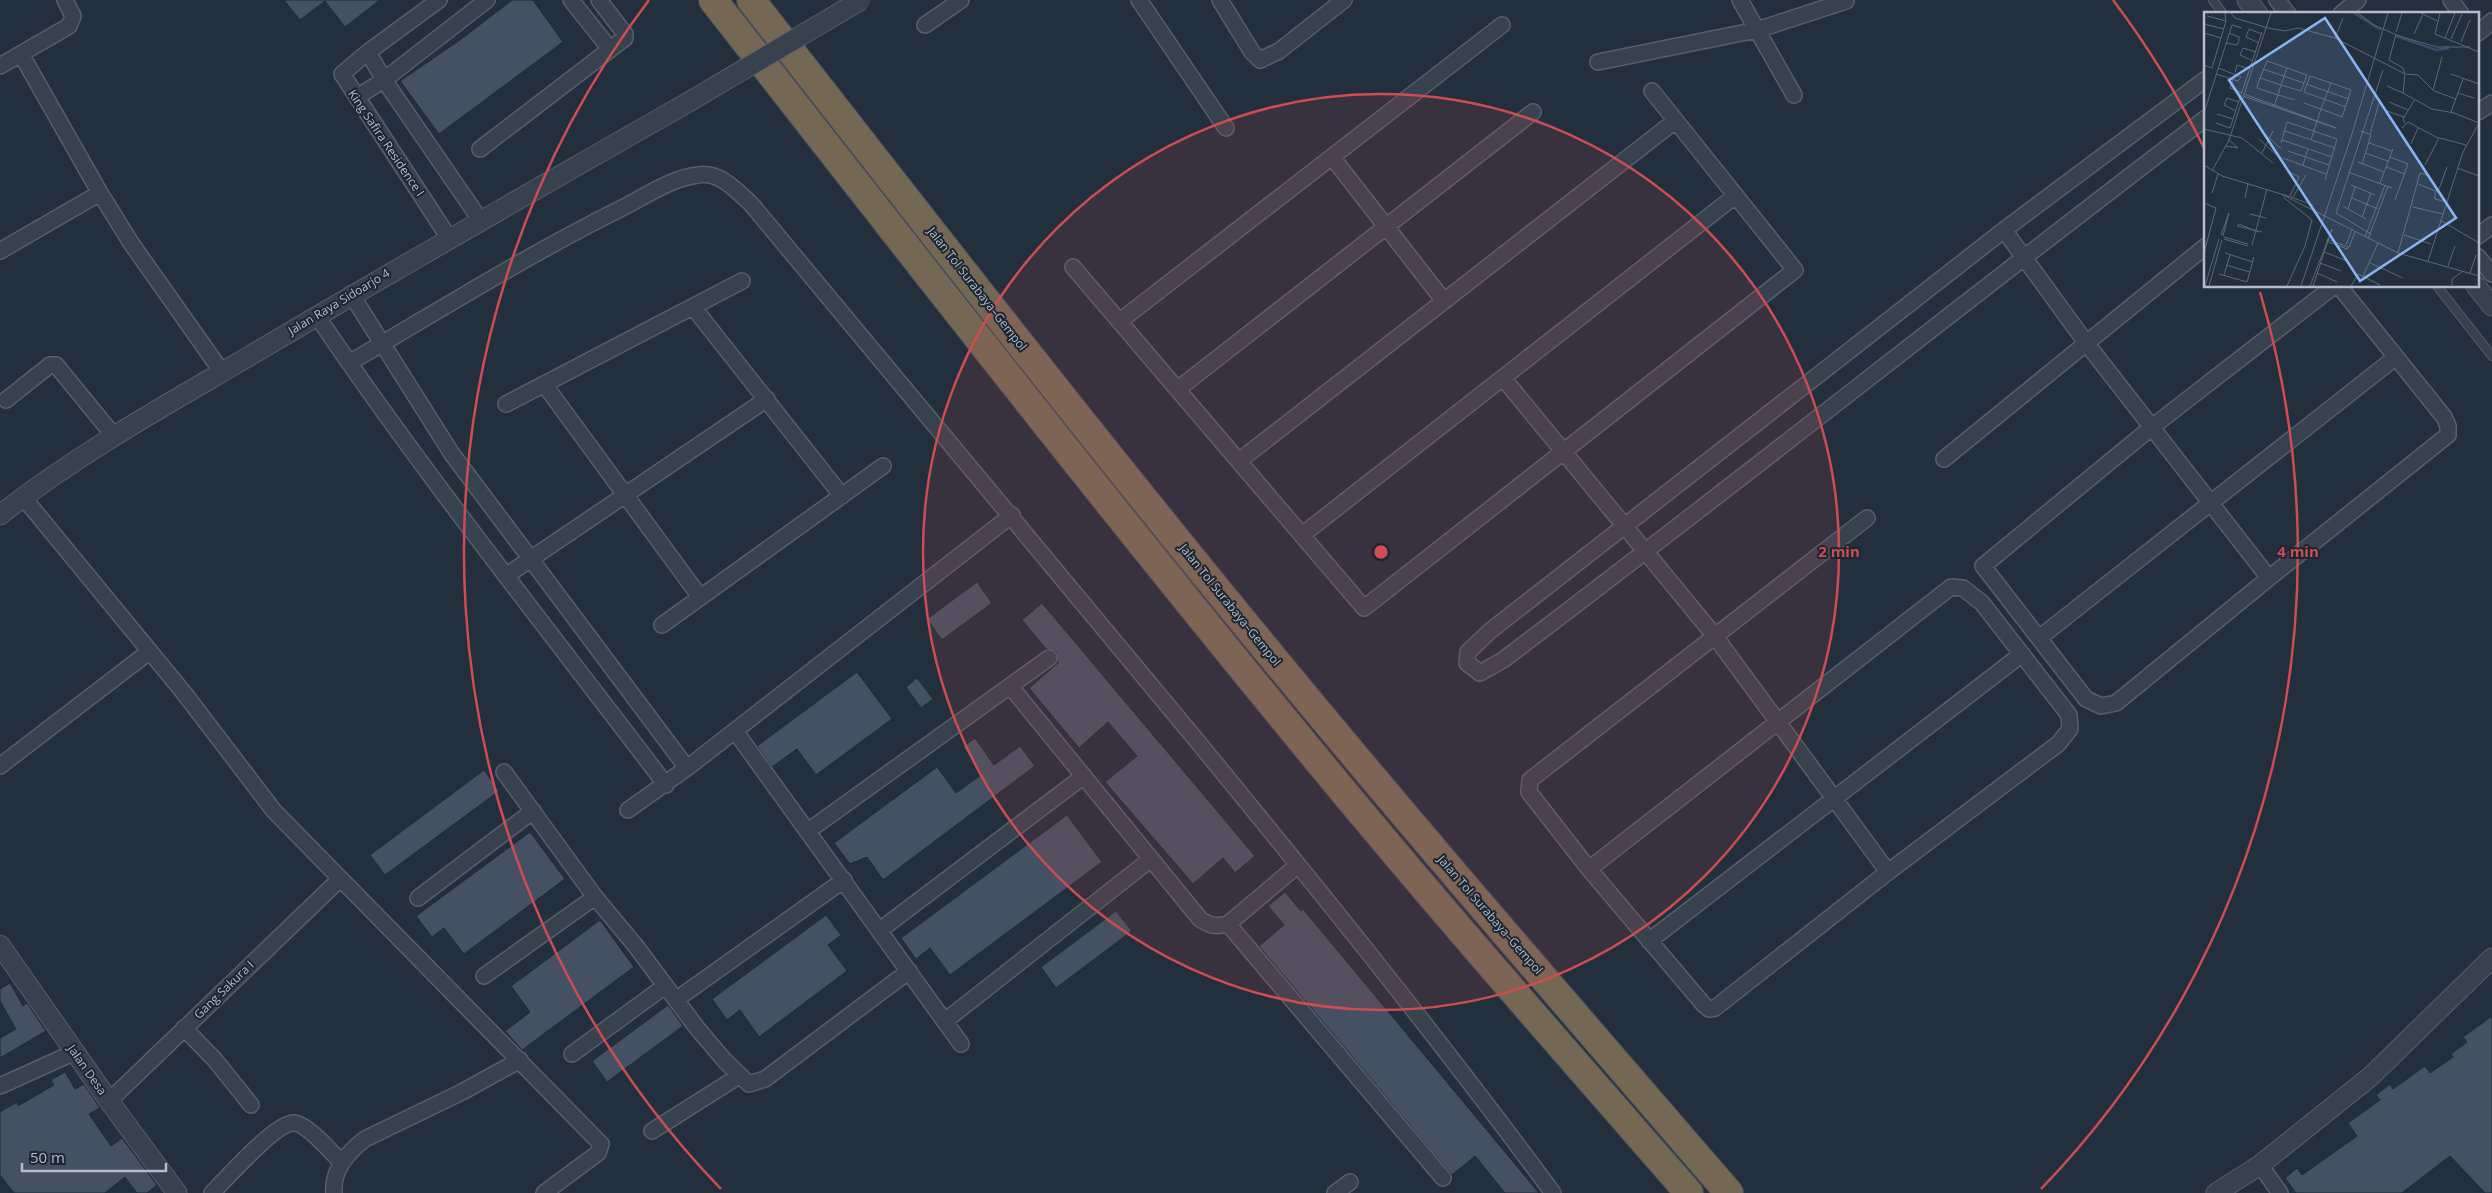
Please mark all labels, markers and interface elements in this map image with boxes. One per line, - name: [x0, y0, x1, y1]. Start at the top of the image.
- inset map: [2204, 12, 2480, 288]
- street label: King Safira Residence I: [344, 86, 429, 200]
- street label: Jalan Tol Surabaya–Gempol: [923, 223, 1031, 354]
- street label: Jalan Raya Sidoarjo 4: [284, 264, 393, 339]
- street label: Jalan Tol Surabaya–Gempol: [1175, 539, 1285, 669]
- text: 2 min: [1818, 541, 1860, 561]
- text: 4 min: [2277, 541, 2319, 561]
- centre of rings: [1372, 543, 1390, 561]
- street label: Jalan Tol Surabaya–Gempol: [1433, 851, 1547, 978]
- street label: Gang Sakura I: [190, 957, 257, 1023]
- street label: Jalan Desa: [63, 1040, 111, 1098]
- scale bar: [22, 1140, 166, 1172]
- text: 50 m: [30, 1147, 65, 1167]

